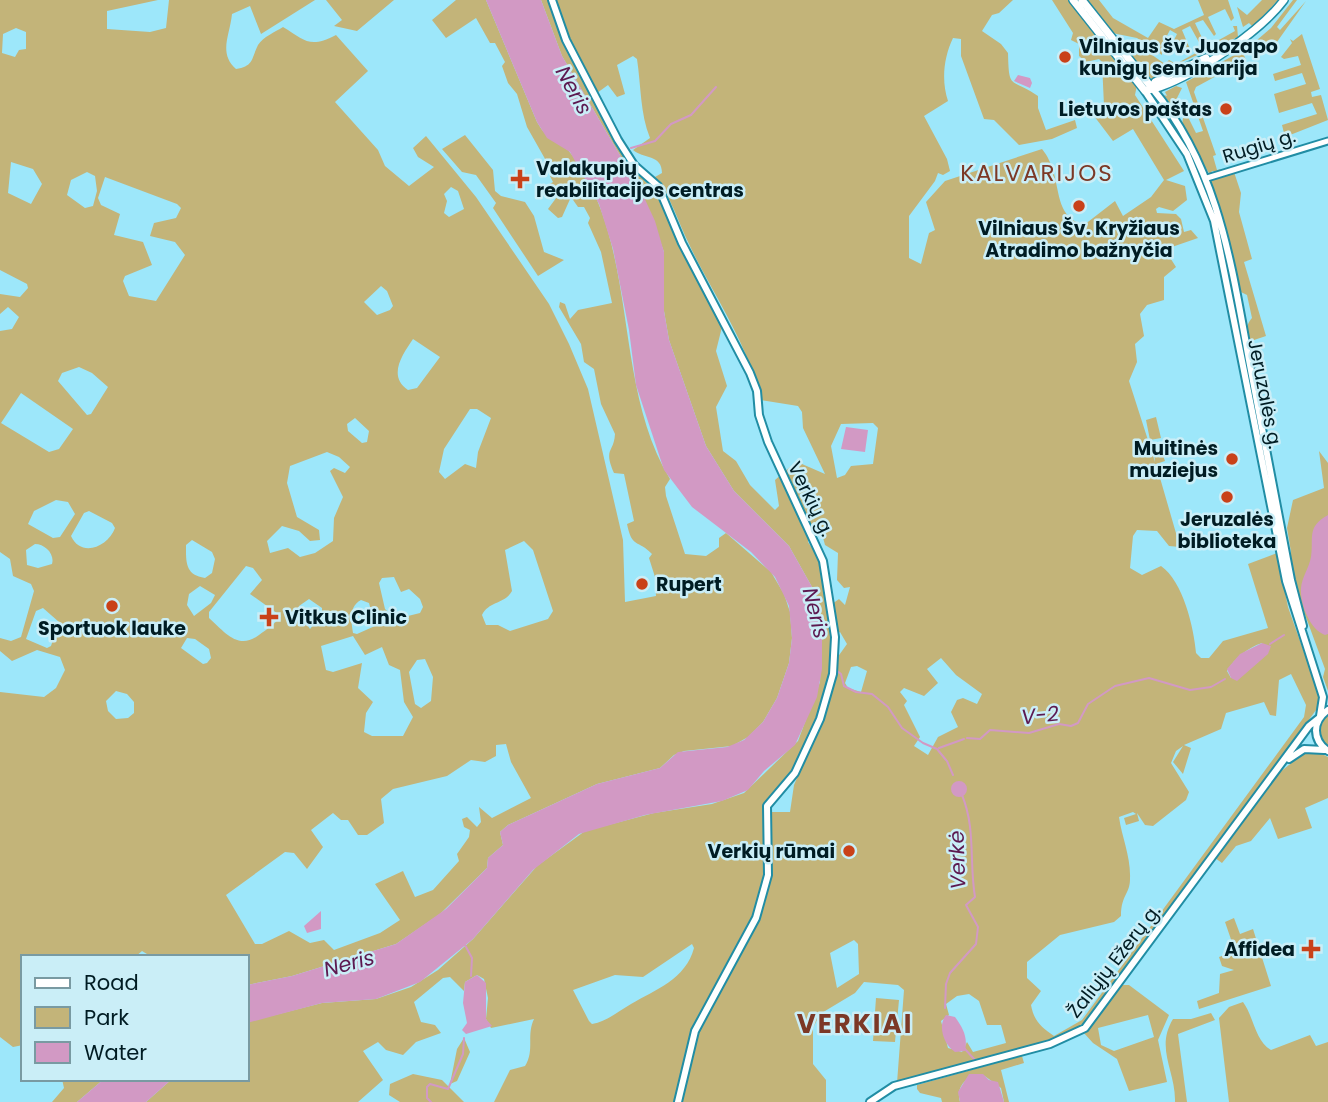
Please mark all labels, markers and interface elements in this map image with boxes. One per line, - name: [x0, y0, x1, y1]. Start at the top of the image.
- place label: Vilniaus šv. Juozapo kunigų seminarija: [1079, 33, 1278, 82]
- marker: Vilniaus šv. Juozapo kunigų seminarija: [1057, 49, 1073, 65]
- water label: Neris: [549, 60, 599, 120]
- place label: Lietuvos paštas: [1059, 96, 1212, 123]
- marker: Lietuvos paštas: [1218, 101, 1234, 117]
- street label: Rugių g.: [1219, 122, 1299, 170]
- place label: Valakupių reabilitacijos centras: [536, 155, 744, 204]
- district label: KALVARIJOS: [960, 157, 1114, 189]
- marker: Valakupių reabilitacijos centras: [510, 169, 530, 189]
- marker: Vilniaus Šv. Kryžiaus Atradimo bažnyčia: [1071, 198, 1087, 214]
- place label: Vilniaus Šv. Kryžiaus Atradimo bažnyčia: [978, 215, 1180, 264]
- street label: Jeruzalės g.: [1241, 337, 1289, 451]
- place label: Muitinės muziejus: [1129, 435, 1218, 484]
- marker: Muitinės muziejus: [1224, 451, 1240, 467]
- street label: Verkių g.: [781, 457, 841, 541]
- marker: Jeruzalės biblioteka: [1219, 489, 1235, 505]
- place label: Jeruzalės biblioteka: [1178, 506, 1276, 555]
- place label: Rupert: [656, 571, 722, 598]
- marker: Rupert: [634, 576, 650, 592]
- water label: Neris: [796, 584, 836, 642]
- marker: Sportuok lauke: [104, 598, 120, 614]
- place label: Vitkus Clinic: [285, 604, 407, 631]
- marker: Vitkus Clinic: [259, 607, 279, 627]
- place label: Sportuok lauke: [38, 615, 186, 642]
- water label: V-2: [1020, 699, 1060, 731]
- water label: Verkė: [941, 830, 973, 890]
- place label: Verkių rūmai: [708, 838, 835, 865]
- marker: Verkių rūmai: [841, 843, 857, 859]
- street label: Žaliųjų Ežerų g.: [1061, 898, 1167, 1024]
- place label: Affidea: [1224, 936, 1295, 963]
- marker: Affidea: [1301, 939, 1321, 959]
- water label: Neris: [320, 942, 378, 984]
- legend: [21, 955, 248, 1081]
- text: Road: [84, 968, 139, 997]
- text: Park: [84, 1003, 129, 1032]
- district label: VERKIAI: [797, 1006, 913, 1042]
- text: Water: [84, 1038, 147, 1067]

